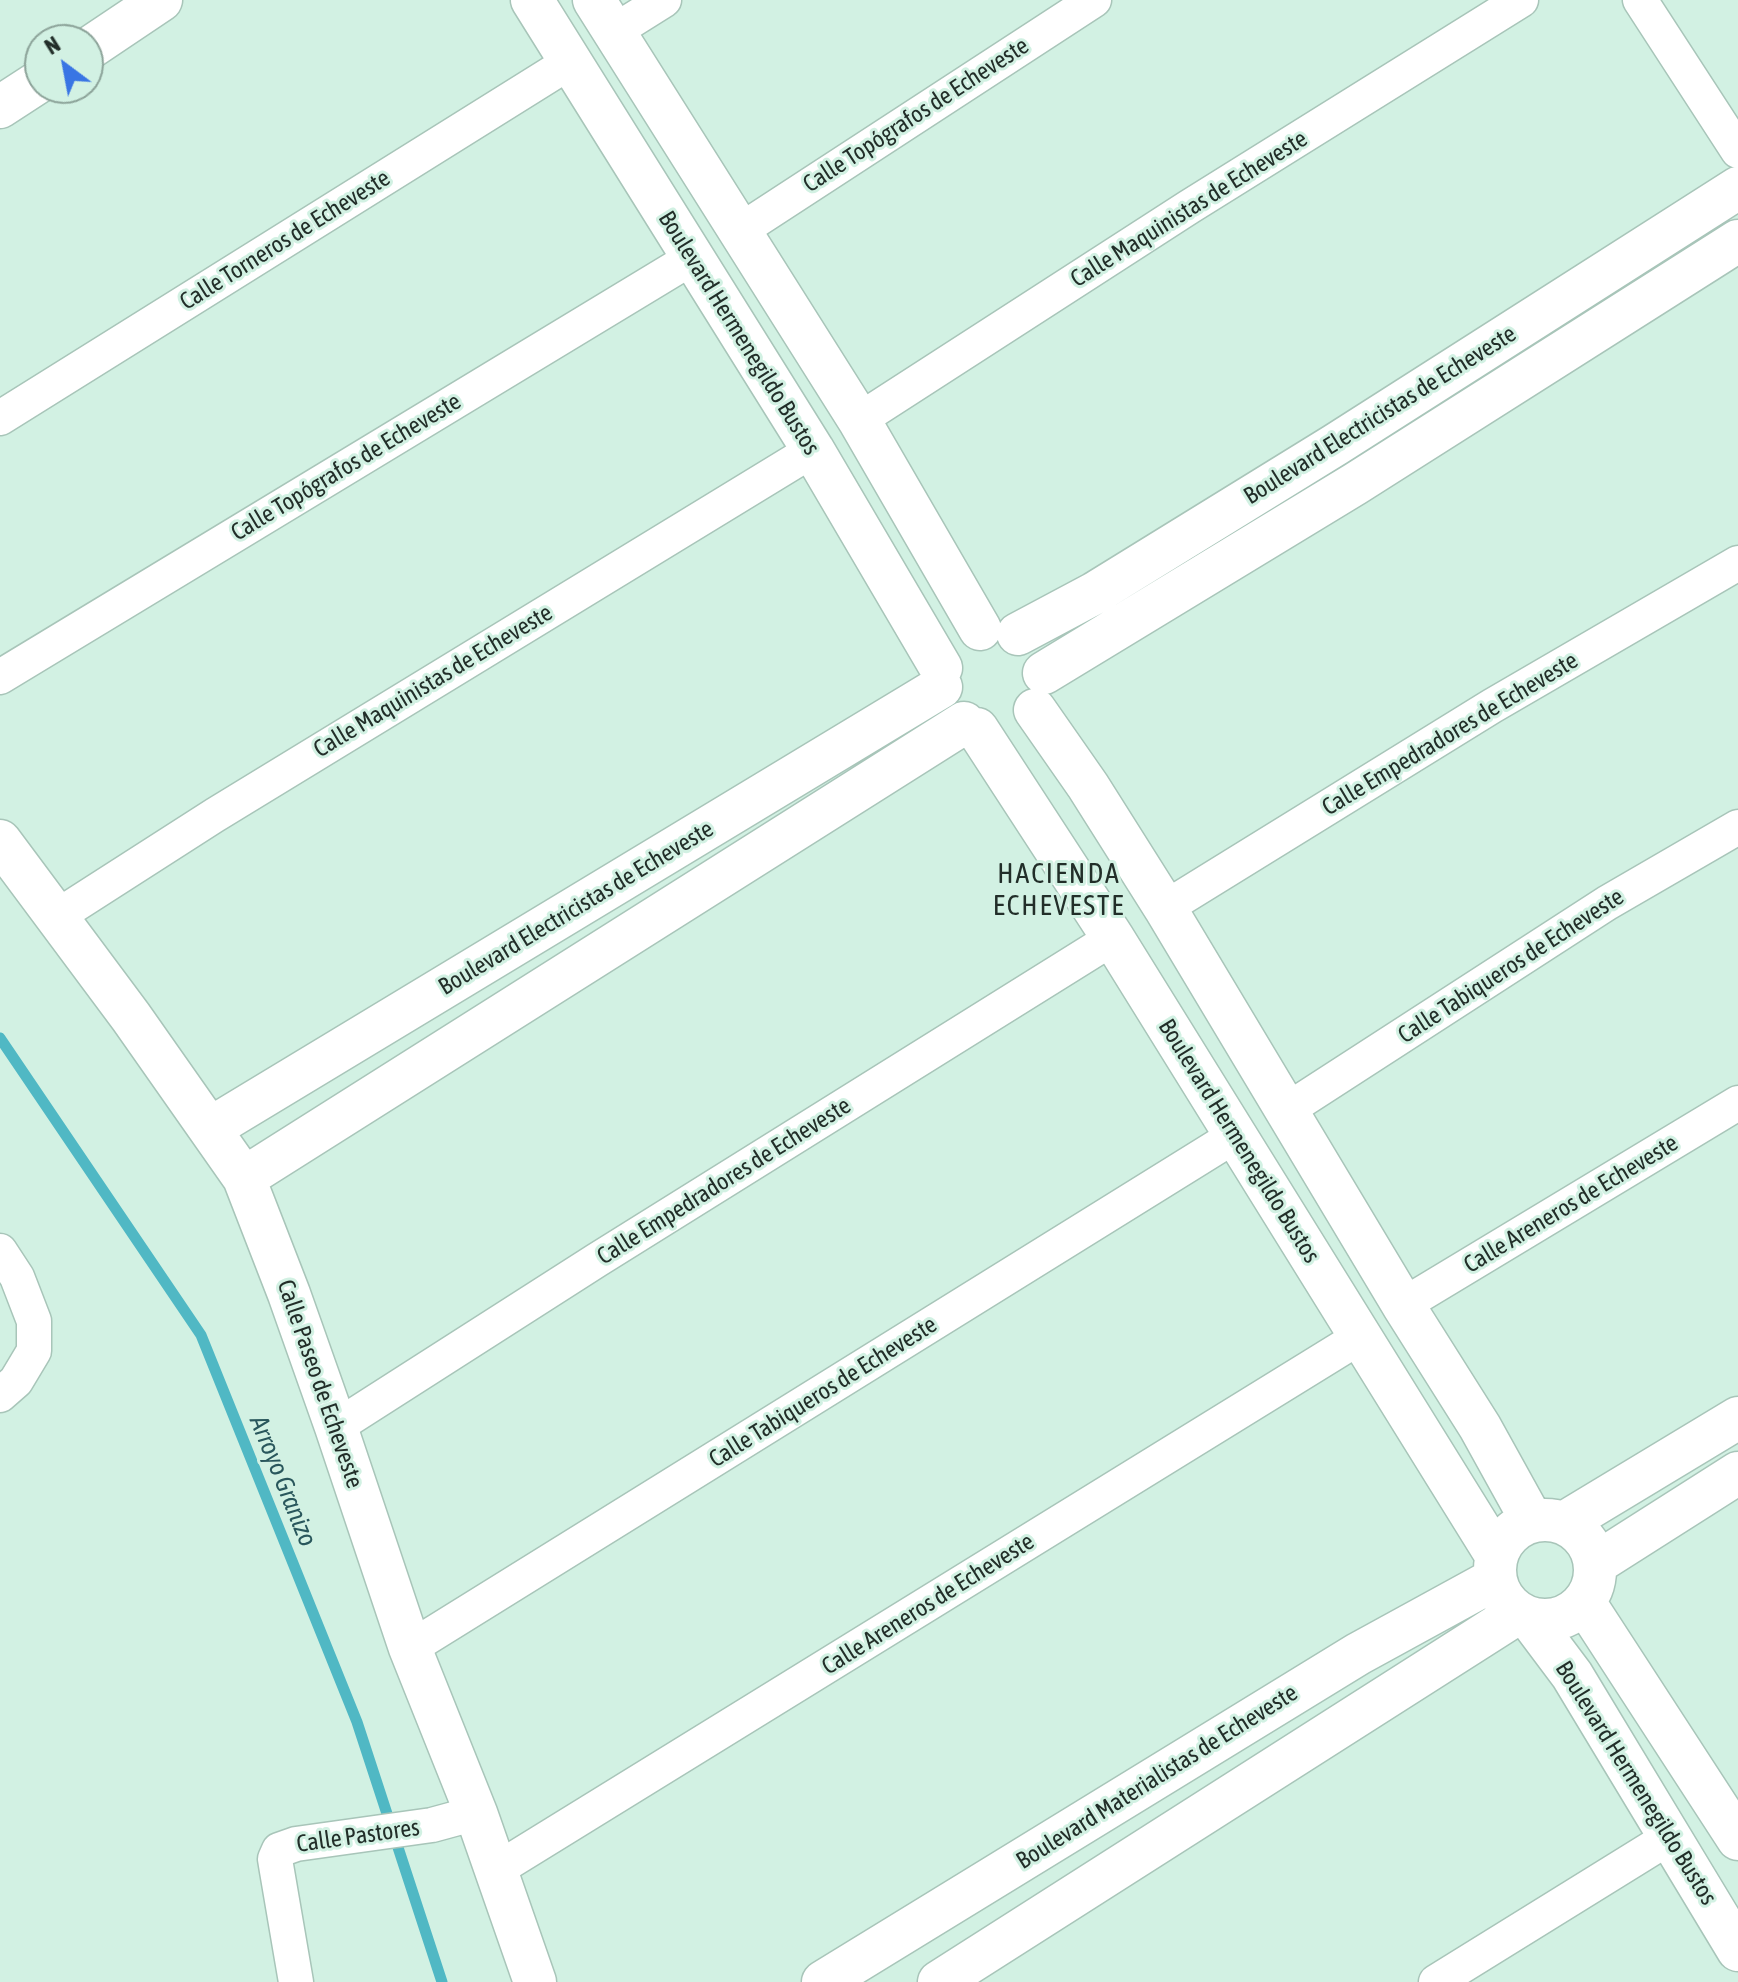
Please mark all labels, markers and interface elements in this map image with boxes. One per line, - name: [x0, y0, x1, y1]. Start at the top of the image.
- north arrow: [24, 24, 104, 104]
- text: N: [40, 31, 65, 60]
- street label: Calle Topógrafos de Echeveste: [798, 31, 1034, 199]
- street label: Calle Maquinistas de Echeveste: [1065, 124, 1313, 294]
- street label: Calle Torneros de Echeveste: [175, 164, 395, 316]
- street label: Boulevard Hermenegildo Bustos: [652, 206, 826, 460]
- street label: Boulevard Electricistas de Echeveste: [1239, 319, 1521, 511]
- street label: Calle Topógrafos de Echeveste: [226, 387, 466, 547]
- street label: Calle Maquinistas de Echeveste: [308, 598, 558, 764]
- street label: Calle Empedradores de Echeveste: [1317, 646, 1583, 822]
- street label: Boulevard Electricistas de Echeveste: [433, 814, 719, 1002]
- district label: HACIENDA ECHEVESTE: [993, 857, 1125, 923]
- street label: Calle Tabiqueros de Echeveste: [1393, 882, 1629, 1050]
- street label: Boulevard Hermenegildo Bustos: [1152, 1014, 1326, 1268]
- street label: Calle Empedradores de Echeveste: [592, 1091, 856, 1271]
- street label: Calle Areneros de Echeveste: [1459, 1129, 1683, 1279]
- street label: Calle Paseo de Echeveste: [271, 1276, 369, 1492]
- street label: Calle Tabiqueros de Echeveste: [704, 1310, 942, 1474]
- water label: Arroyo Granizo: [243, 1411, 323, 1551]
- street label: Calle Areneros de Echeveste: [817, 1527, 1039, 1681]
- street label: Boulevard Hermenegildo Bustos: [1549, 1656, 1723, 1910]
- street label: Boulevard Materialistas de Echeveste: [1011, 1678, 1303, 1876]
- street label: Calle Pastores: [295, 1813, 421, 1859]

